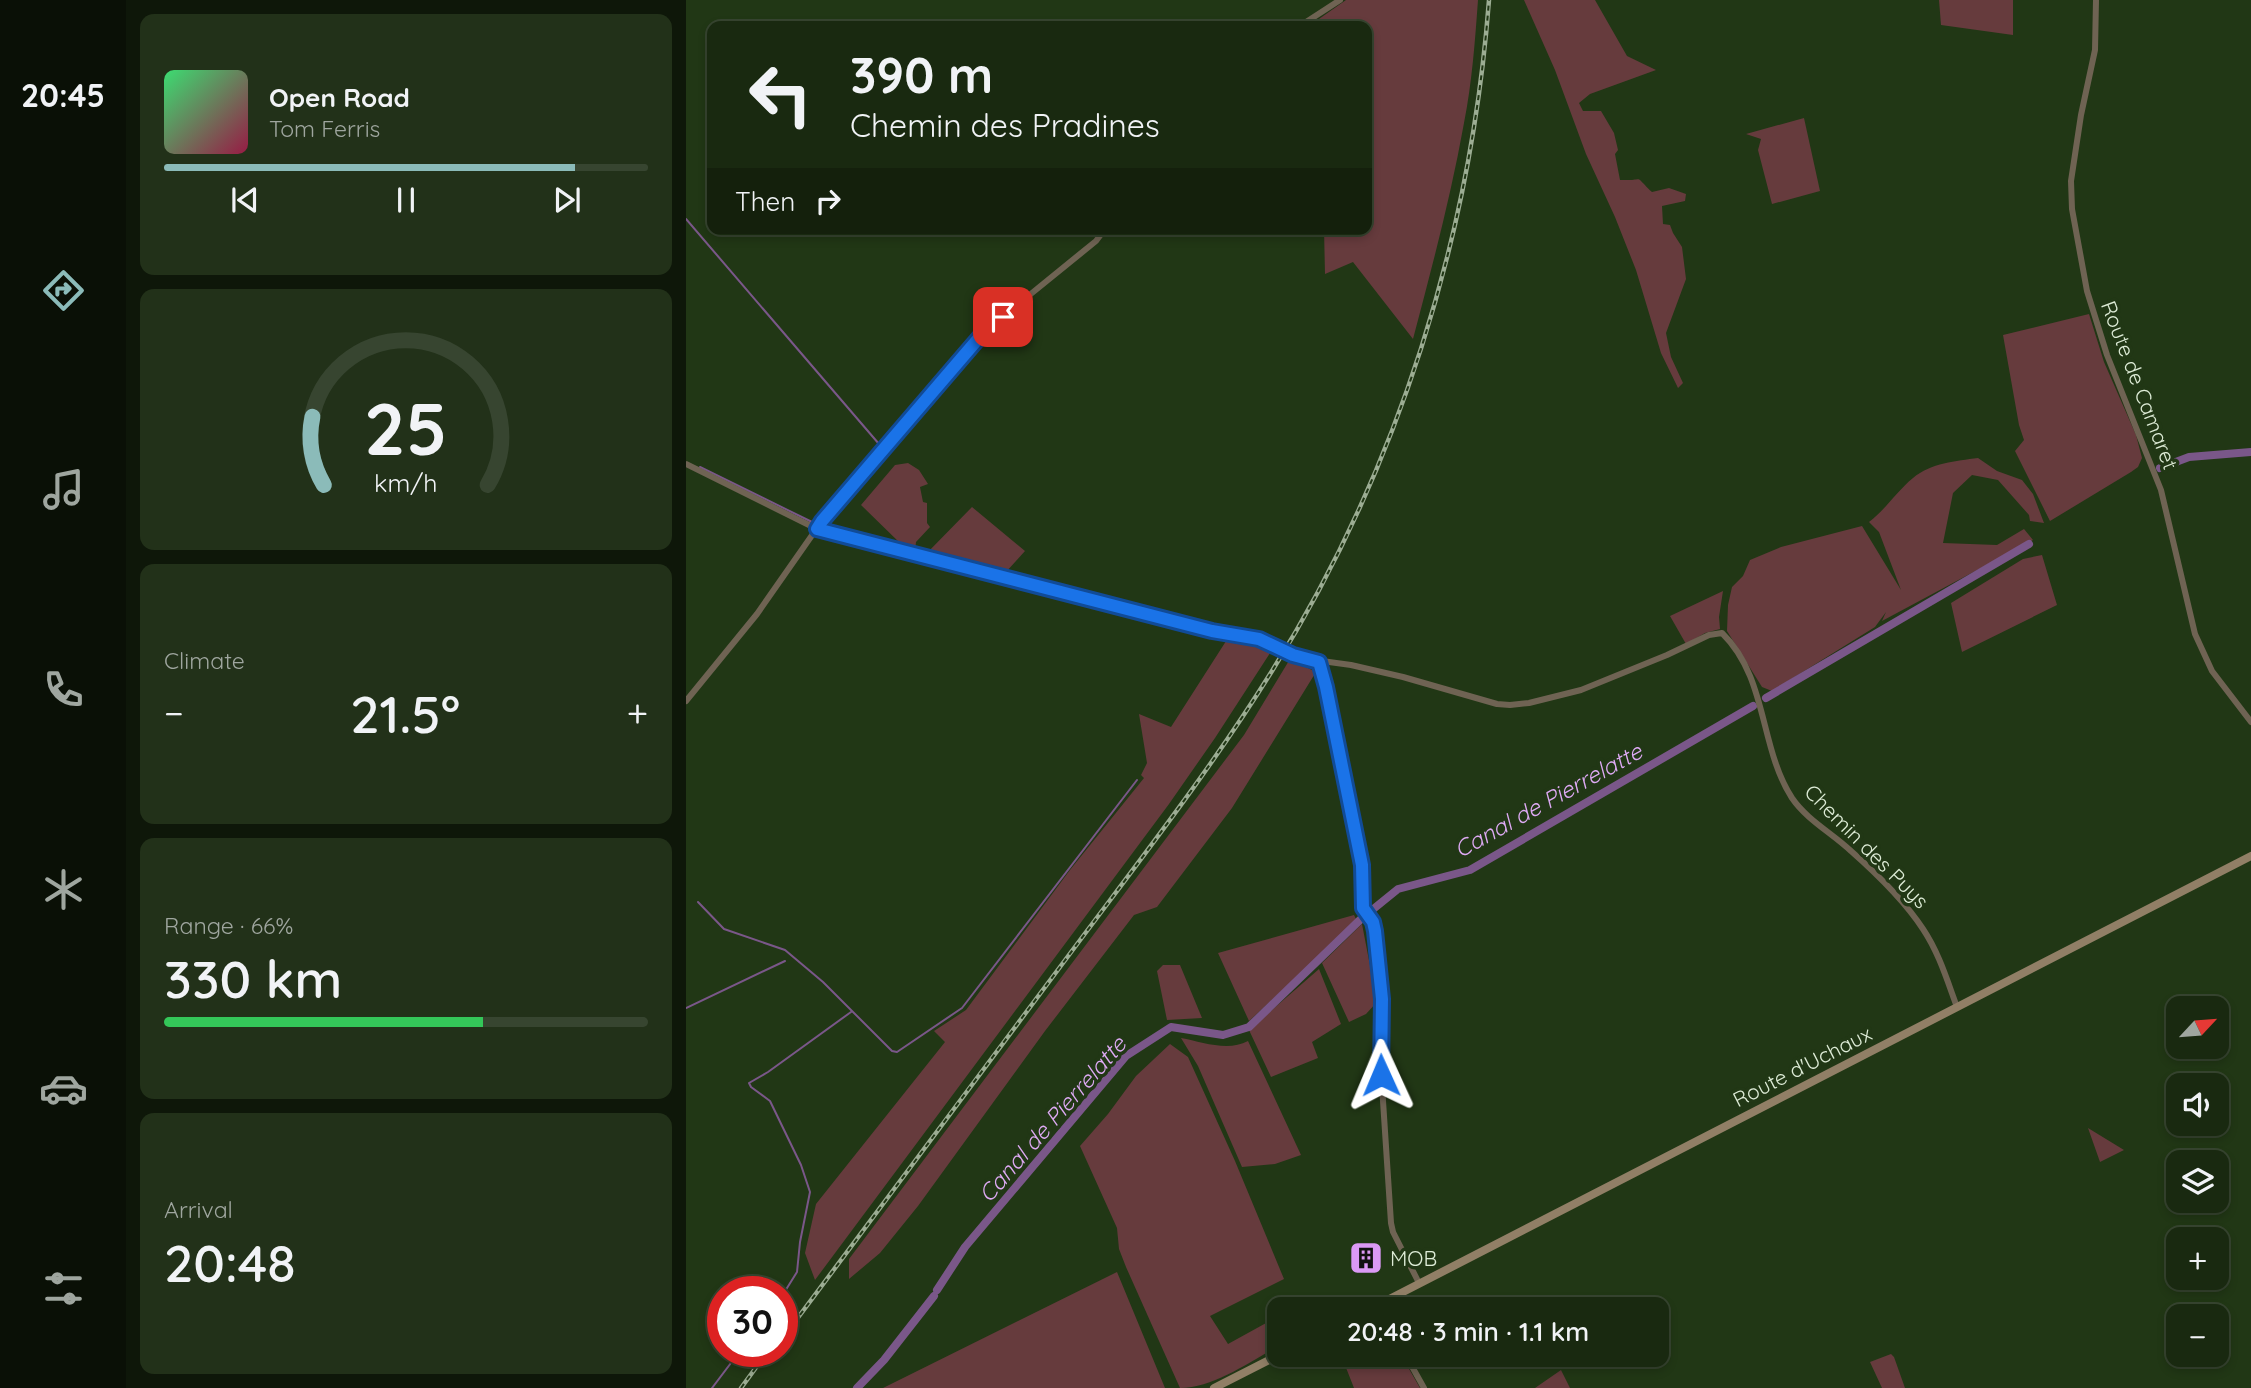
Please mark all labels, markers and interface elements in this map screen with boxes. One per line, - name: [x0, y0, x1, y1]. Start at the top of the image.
- text: 390 m: [850, 44, 993, 105]
- icon: left: [735, 49, 826, 140]
- text: 20:45: [21, 75, 105, 115]
- text: Open Road: [269, 81, 410, 114]
- text: Chemin des Pradines: [850, 105, 1160, 145]
- text: Tom Ferris: [269, 114, 380, 143]
- icon: previous: [226, 181, 264, 219]
- icon: pause: [387, 181, 425, 219]
- icon: next: [548, 181, 586, 219]
- icon: right: [809, 182, 847, 220]
- text: Then: [735, 185, 795, 218]
- icon: directions: [39, 266, 88, 315]
- pin: [973, 287, 1033, 347]
- street label: Route de Camaret: [2096, 297, 2184, 473]
- icon: arrive: [984, 298, 1022, 336]
- text: 25: [364, 383, 448, 474]
- icon: music: [39, 465, 88, 514]
- text: km/h: [374, 467, 438, 498]
- text: Climate: [164, 646, 245, 675]
- icon: phone: [39, 665, 88, 714]
- text: 21.5°: [350, 681, 460, 746]
- text: −: [164, 689, 184, 737]
- text: +: [627, 689, 648, 737]
- water label: Canal de Pierrelatte: [1449, 736, 1648, 864]
- street label: Chemin des Puys: [1799, 778, 1935, 914]
- icon: climate: [39, 865, 88, 914]
- text: Range · 66%: [164, 911, 293, 940]
- text: 330 km: [164, 946, 342, 1011]
- north arrow: [2166, 996, 2230, 1059]
- map controls: [2166, 996, 2229, 1367]
- street label: Route d'Uchaux: [1728, 1020, 1876, 1112]
- water label: Canal de Pierrelatte: [972, 1029, 1133, 1208]
- position arrow: [1344, 1038, 1418, 1112]
- icon: car: [39, 1064, 88, 1113]
- button: sound: [2166, 1073, 2229, 1136]
- button: layers: [2166, 1150, 2229, 1213]
- text: Arrival: [164, 1195, 233, 1224]
- button: +: [2166, 1227, 2229, 1290]
- text: 20:48: [164, 1230, 296, 1295]
- building icon: MOB: [1347, 1239, 1385, 1277]
- place label: MOB: [1390, 1245, 1437, 1271]
- icon: filters: [39, 1264, 88, 1313]
- speed limit sign: 30: [707, 1276, 798, 1367]
- button: −: [2166, 1304, 2229, 1367]
- text: 20:48 · 3 min · 1.1 km: [1347, 1315, 1589, 1348]

